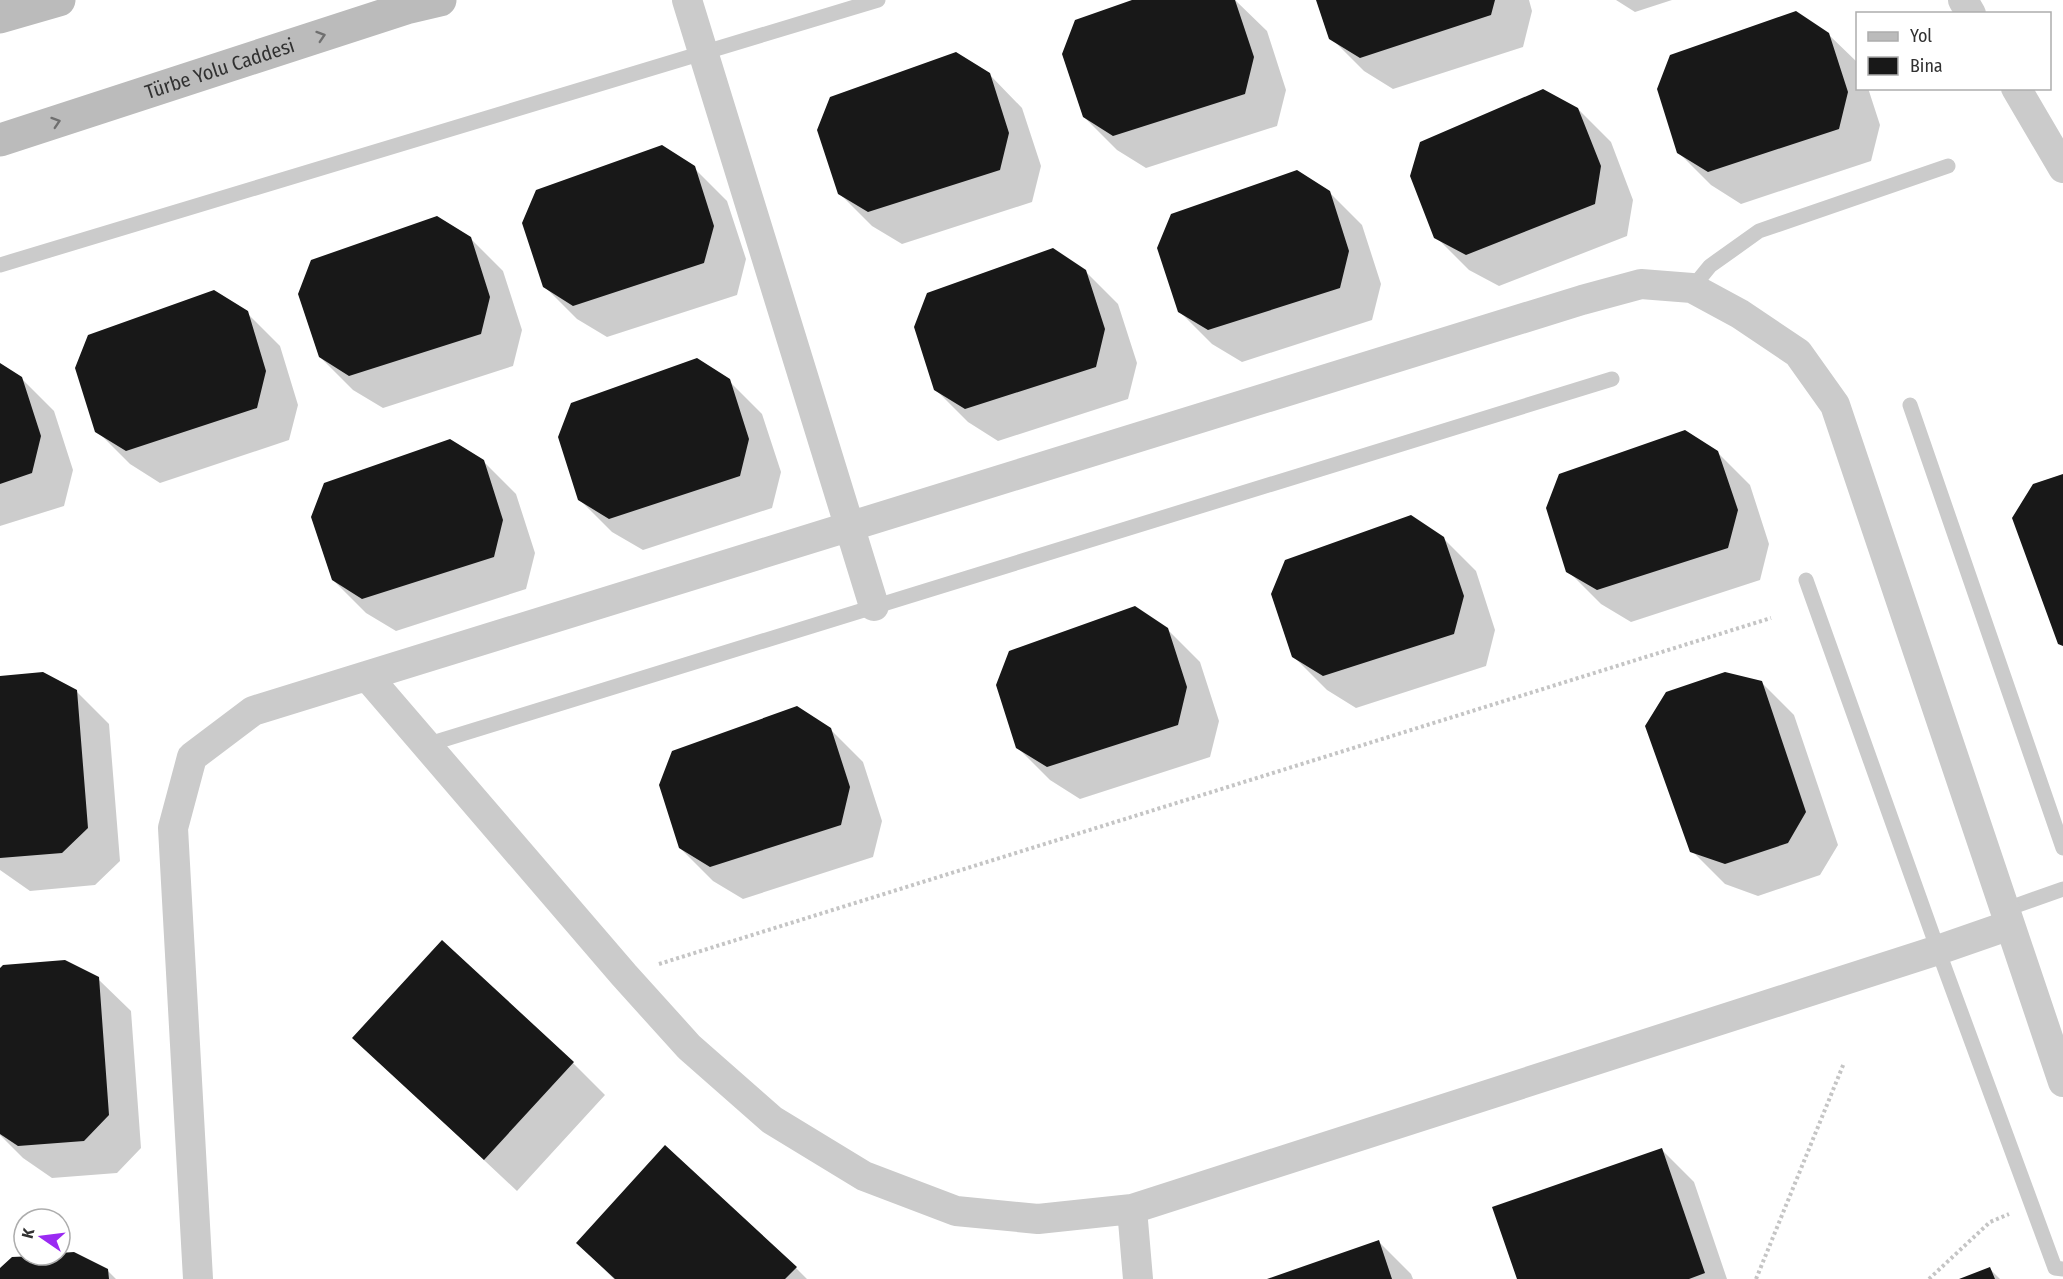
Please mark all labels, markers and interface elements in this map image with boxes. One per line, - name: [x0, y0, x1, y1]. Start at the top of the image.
- legend: [1856, 12, 2051, 90]
- text: Yol: [1910, 25, 1932, 47]
- one-way arrow: [315, 31, 326, 43]
- street label: Türbe Yolu Caddesi: [142, 33, 297, 104]
- text: Bina: [1910, 55, 1943, 77]
- one-way arrow: [50, 117, 61, 129]
- north arrow: [12, 1207, 72, 1267]
- text: K: [18, 1226, 38, 1240]

